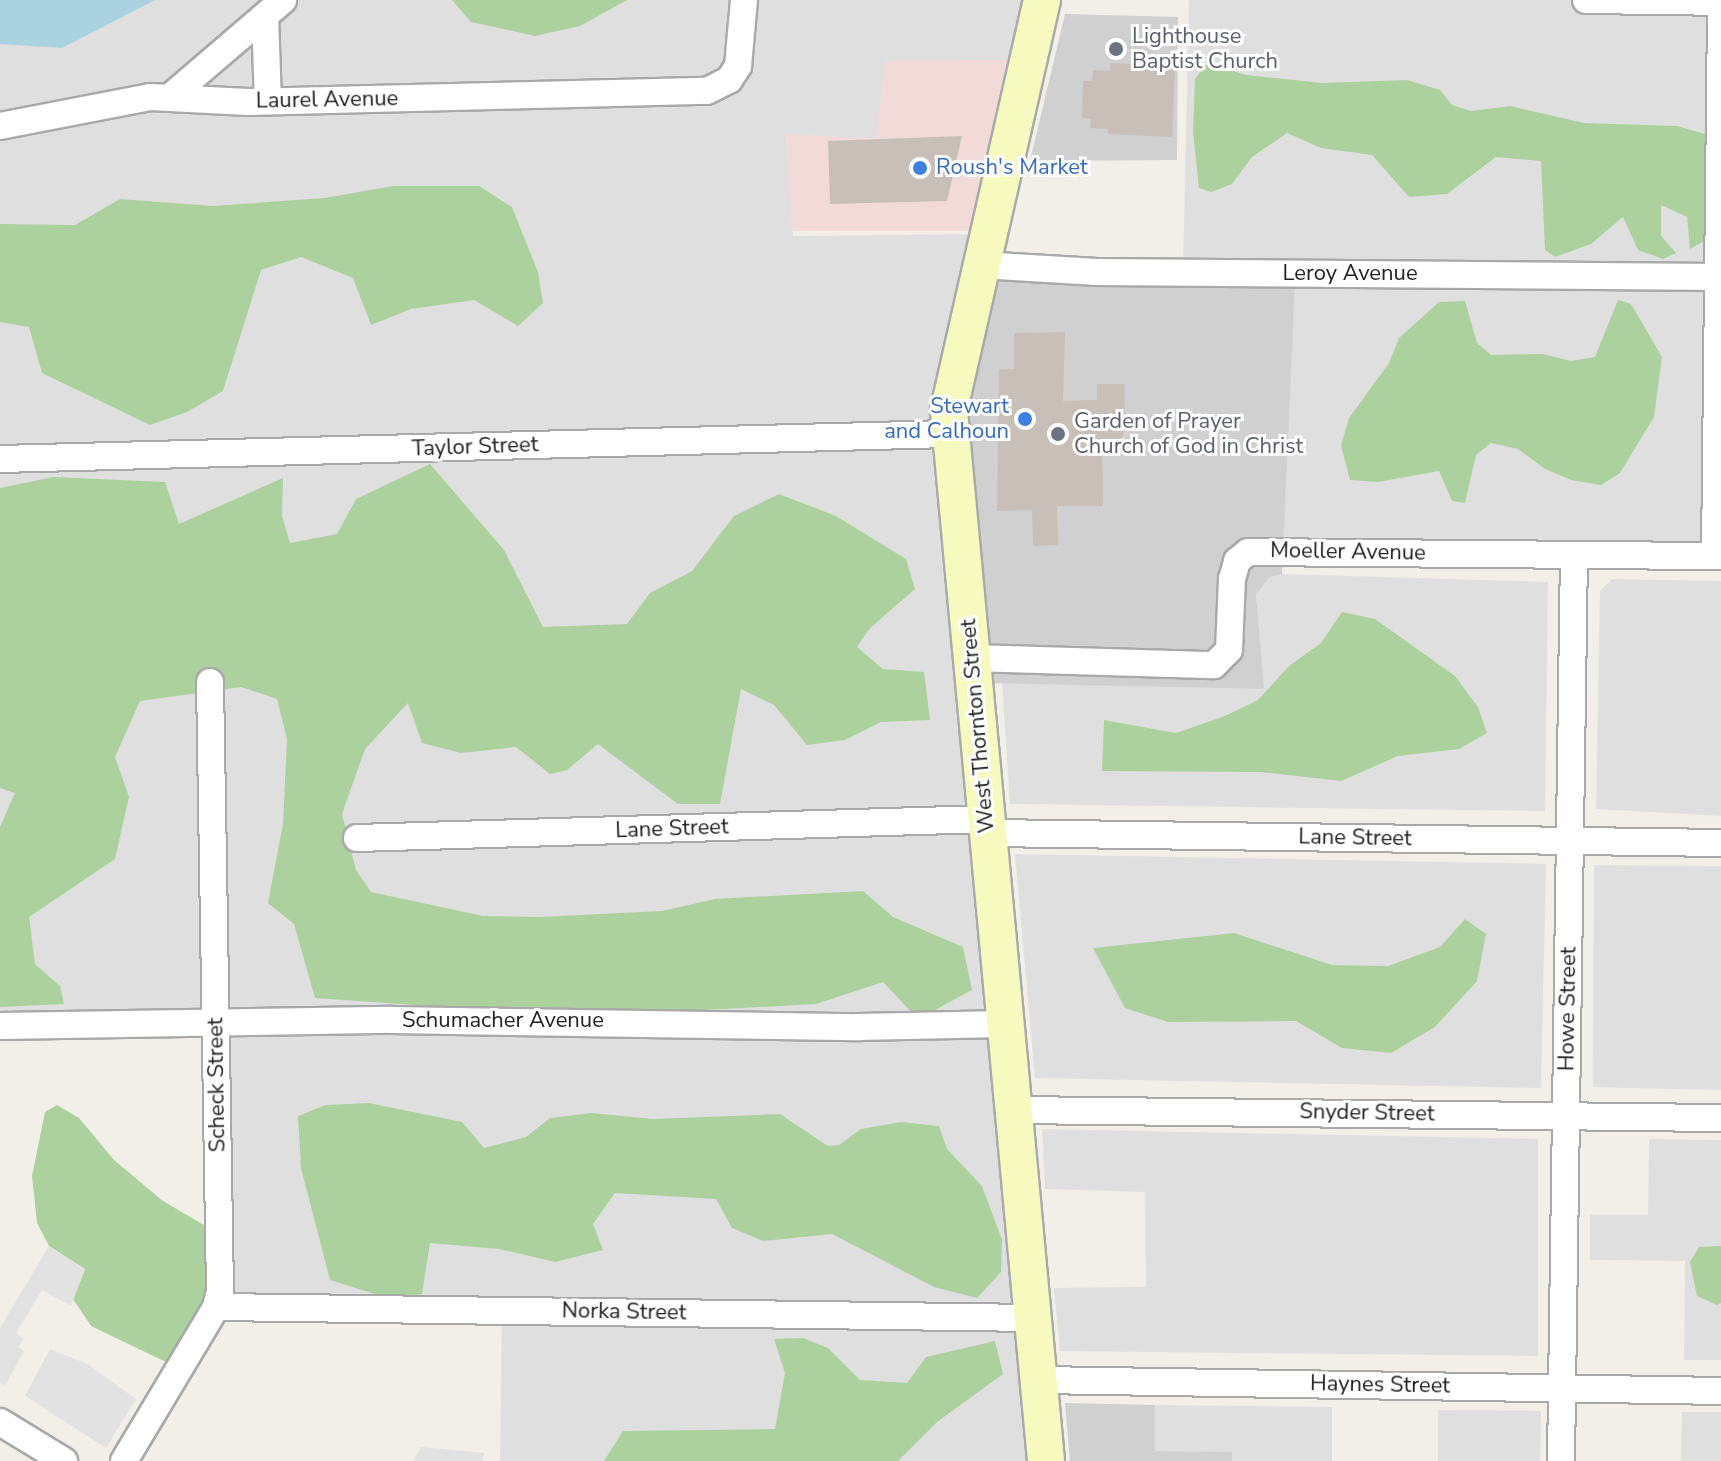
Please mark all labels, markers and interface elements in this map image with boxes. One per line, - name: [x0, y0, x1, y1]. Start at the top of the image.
- place label: Lighthouse Baptist Church: [1132, 23, 1278, 74]
- marker: Lighthouse Baptist Church: [1107, 40, 1125, 58]
- street label: Laurel Avenue: [256, 86, 398, 114]
- place label: Roush's Market: [936, 155, 1088, 181]
- marker: Roush's Market: [911, 159, 929, 177]
- street label: Leroy Avenue: [1282, 261, 1418, 287]
- place label: Stewart and Calhoun: [884, 393, 1009, 444]
- place label: Garden of Prayer Church of God in Christ: [1074, 408, 1303, 460]
- marker: Stewart and Calhoun: [1016, 410, 1034, 428]
- marker: Garden of Prayer Church of God in Christ: [1049, 425, 1067, 443]
- street label: Taylor Street: [411, 432, 539, 462]
- street label: Moeller Avenue: [1270, 537, 1426, 567]
- street label: West Thornton Street: [955, 618, 1001, 834]
- street label: Lane Street: [615, 814, 729, 844]
- street label: Lane Street: [1298, 824, 1412, 852]
- street label: Howe Street: [1554, 947, 1582, 1071]
- street label: Schumacher Avenue: [402, 1008, 604, 1034]
- street label: Scheck Street: [203, 1017, 231, 1153]
- street label: Snyder Street: [1299, 1099, 1435, 1127]
- street label: Norka Street: [561, 1298, 687, 1326]
- street label: Haynes Street: [1310, 1371, 1450, 1399]

